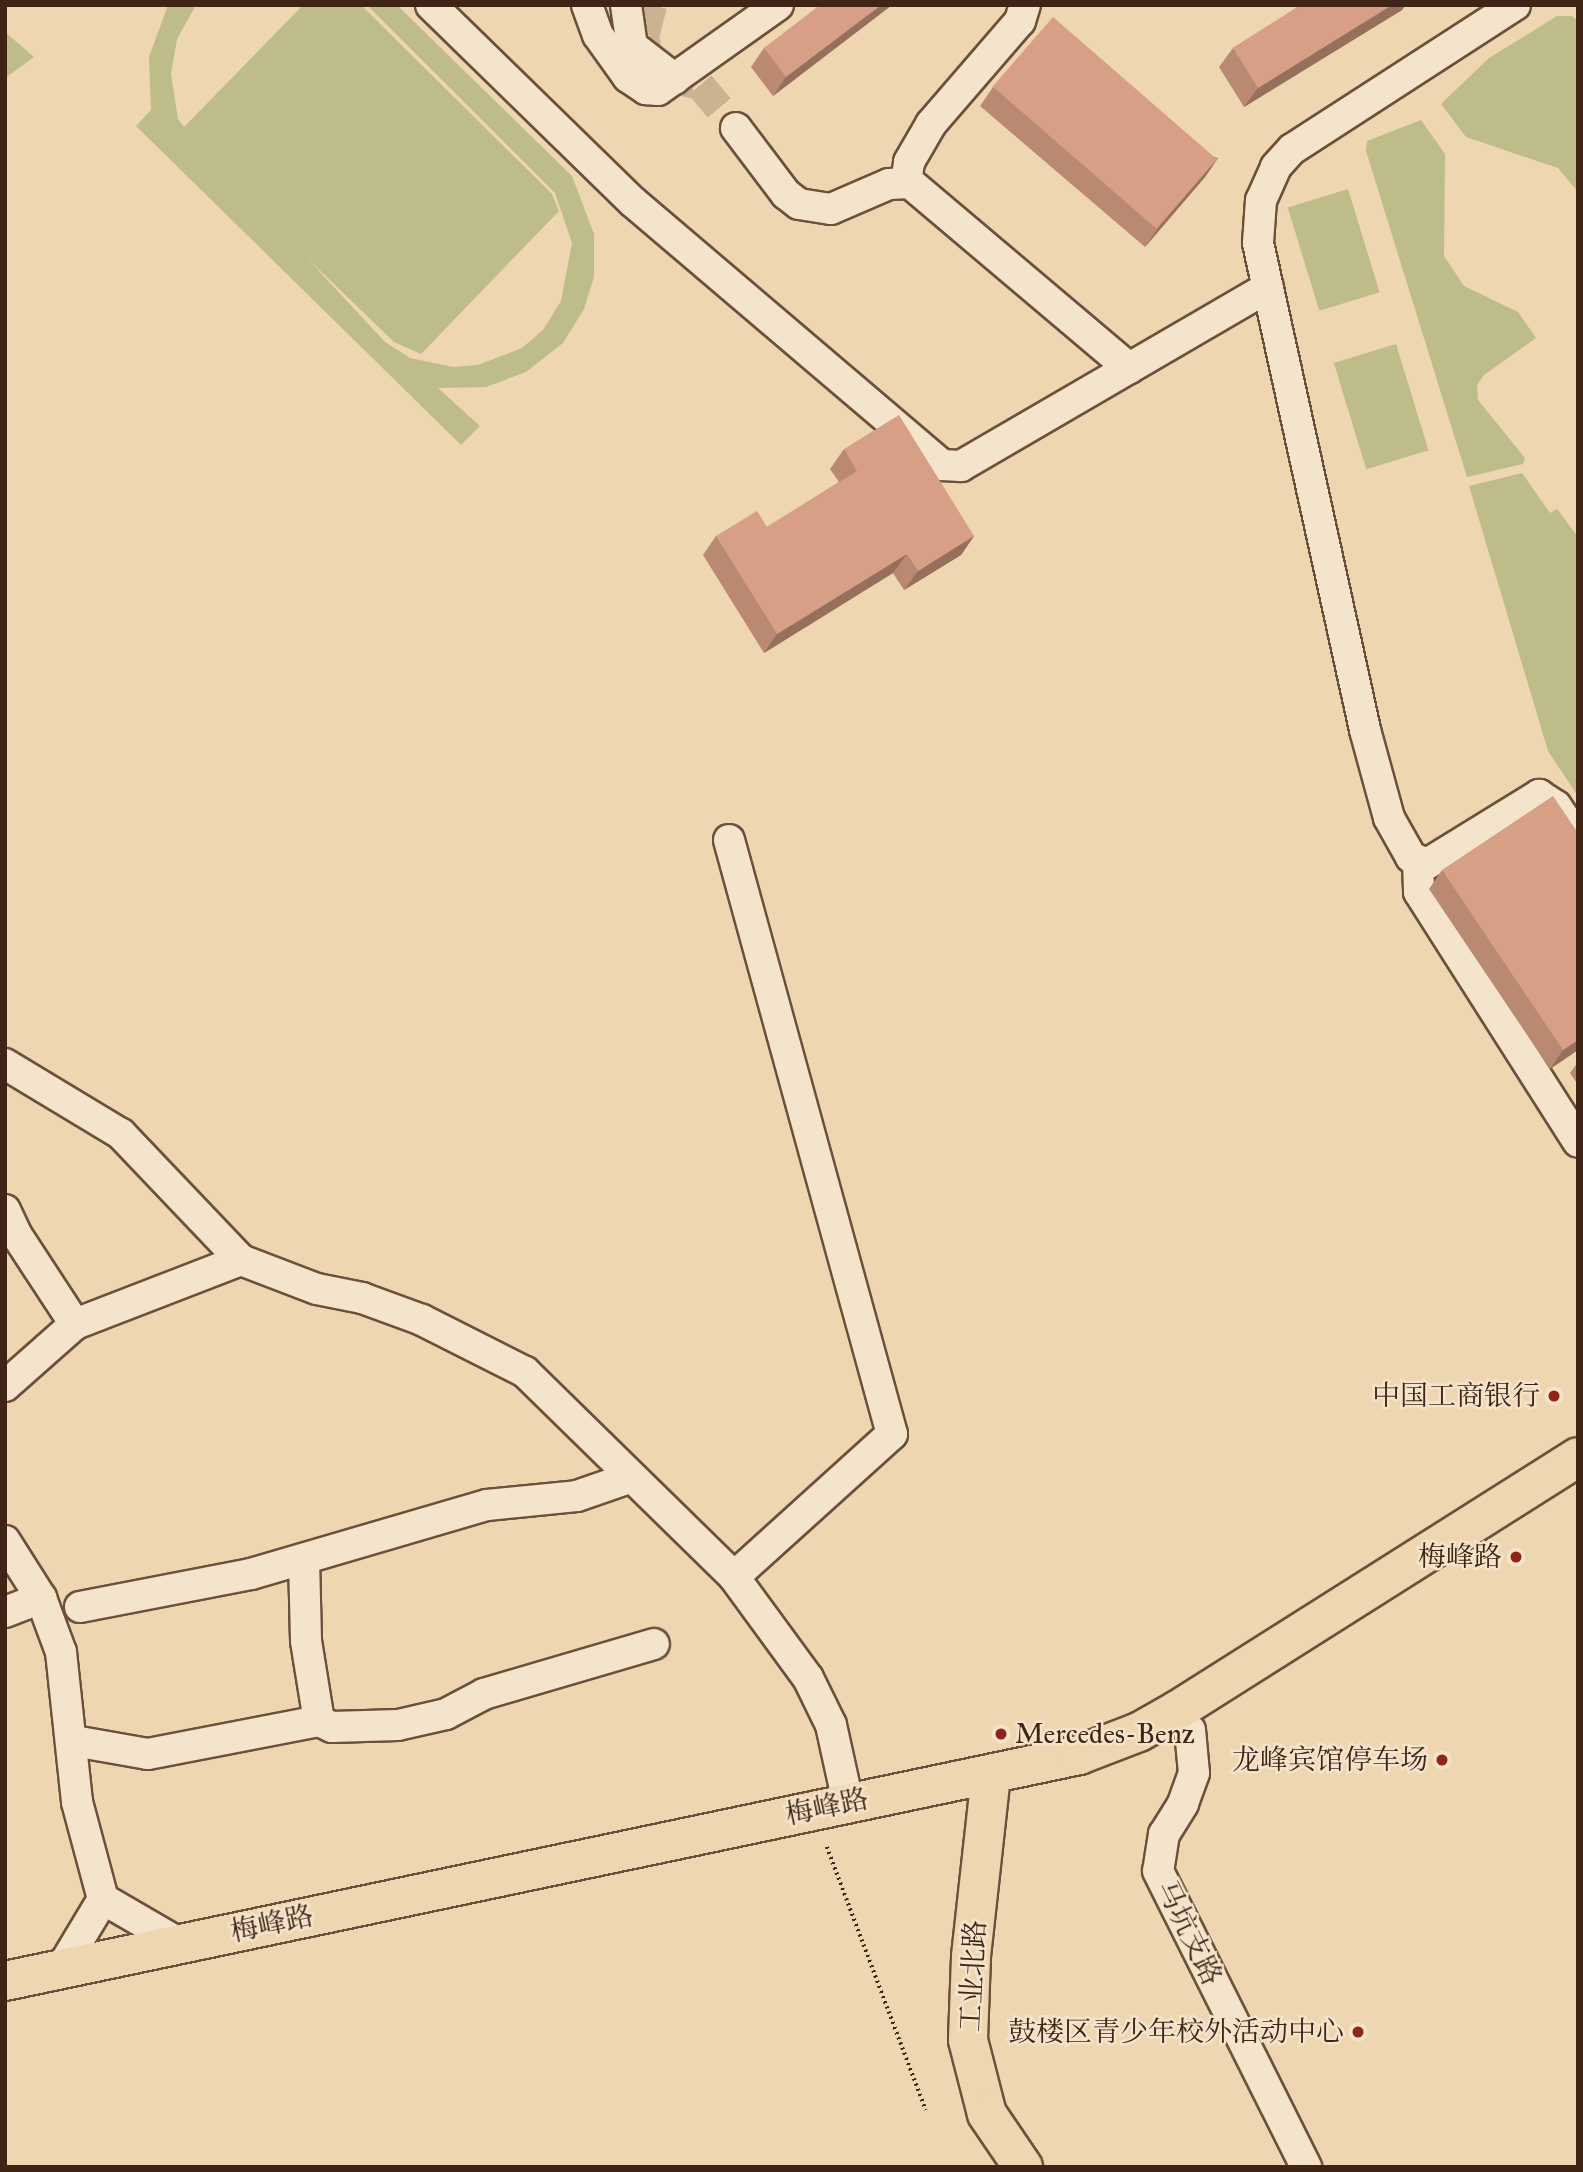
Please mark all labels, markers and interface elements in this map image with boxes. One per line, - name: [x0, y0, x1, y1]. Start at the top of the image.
- place label: 中国工商银行: [1372, 1379, 1540, 1413]
- marker: 中国工商银行: [1546, 1388, 1562, 1404]
- place label: 梅峰路: [1418, 1540, 1502, 1574]
- marker: 梅峰路: [1508, 1549, 1524, 1565]
- place label: Mercedes-Benz: [1015, 1717, 1195, 1751]
- marker: Mercedes-Benz: [993, 1726, 1009, 1742]
- place label: 龙峰宾馆停车场: [1232, 1743, 1428, 1777]
- marker: 龙峰宾馆停车场: [1434, 1752, 1450, 1768]
- street label: 梅峰路: [782, 1782, 872, 1832]
- street label: 马坑支路: [1149, 1875, 1229, 1991]
- street label: 梅峰路: [227, 1899, 317, 1949]
- street label: 工业北路: [953, 1919, 993, 2033]
- place label: 鼓楼区青少年校外活动中心: [1008, 2015, 1344, 2049]
- marker: 鼓楼区青少年校外活动中心: [1350, 2024, 1366, 2040]

